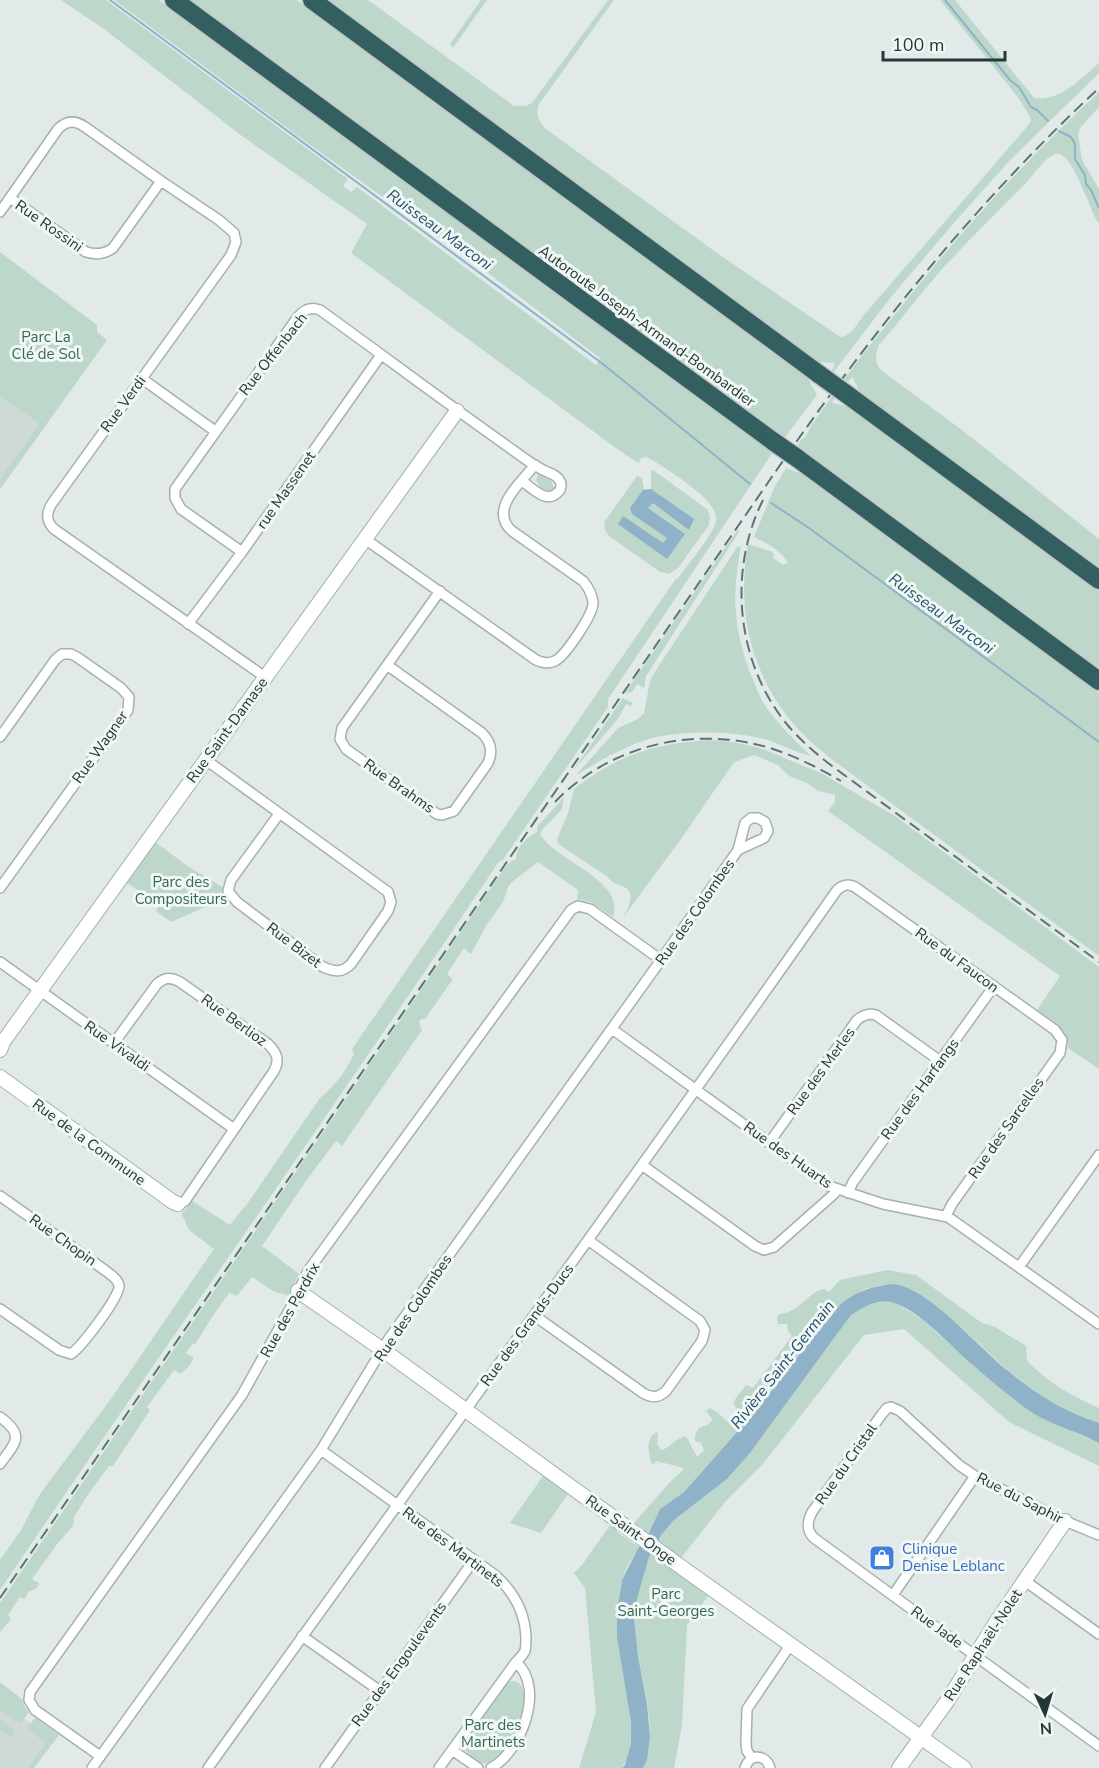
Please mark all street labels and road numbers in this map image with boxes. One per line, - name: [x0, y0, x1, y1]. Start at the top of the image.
- street label: Rue Rossini: [11, 195, 87, 257]
- street label: Autoroute Joseph-Armand-Bombardier: [535, 241, 760, 412]
- street label: Rue Offenbach: [234, 308, 312, 400]
- street label: Rue Verdi: [96, 372, 150, 436]
- street label: rue Massenet: [252, 447, 321, 533]
- street label: Rue Saint-Damase: [182, 673, 272, 787]
- street label: Rue Wagner: [68, 706, 133, 787]
- street label: Rue Brahms: [360, 754, 438, 818]
- street label: Rue des Colombes: [651, 855, 739, 969]
- street label: Rue Bizet: [262, 918, 326, 973]
- street label: Rue du Faucon: [911, 923, 1003, 997]
- street label: Rue Berlioz: [197, 989, 271, 1051]
- street label: Rue Vivaldi: [80, 1016, 154, 1076]
- street label: Rue des Merles: [782, 1023, 860, 1119]
- street label: Rue des Harfangs: [876, 1034, 964, 1144]
- street label: Rue des Sarcelles: [964, 1073, 1048, 1183]
- street label: Rue de la Commune: [28, 1094, 150, 1190]
- street label: Rue des Huarts: [740, 1117, 836, 1193]
- street label: Rue Chopin: [25, 1209, 101, 1271]
- street label: Rue des Colombes: [370, 1250, 456, 1366]
- street label: Rue des Perdrix: [256, 1259, 324, 1361]
- street label: Rue des Grands-Ducs: [476, 1260, 578, 1390]
- street label: Rue du Cristal: [811, 1419, 882, 1509]
- street label: Rue du Saphir: [973, 1468, 1067, 1529]
- street label: Rue Saint-Onge: [582, 1490, 680, 1570]
- street label: Rue des Martinets: [398, 1502, 508, 1592]
- street label: Rue Raphaël-Nolet: [939, 1585, 1027, 1705]
- street label: Rue des Engoulevents: [347, 1598, 451, 1730]
- street label: Rue Jade: [907, 1601, 967, 1653]

